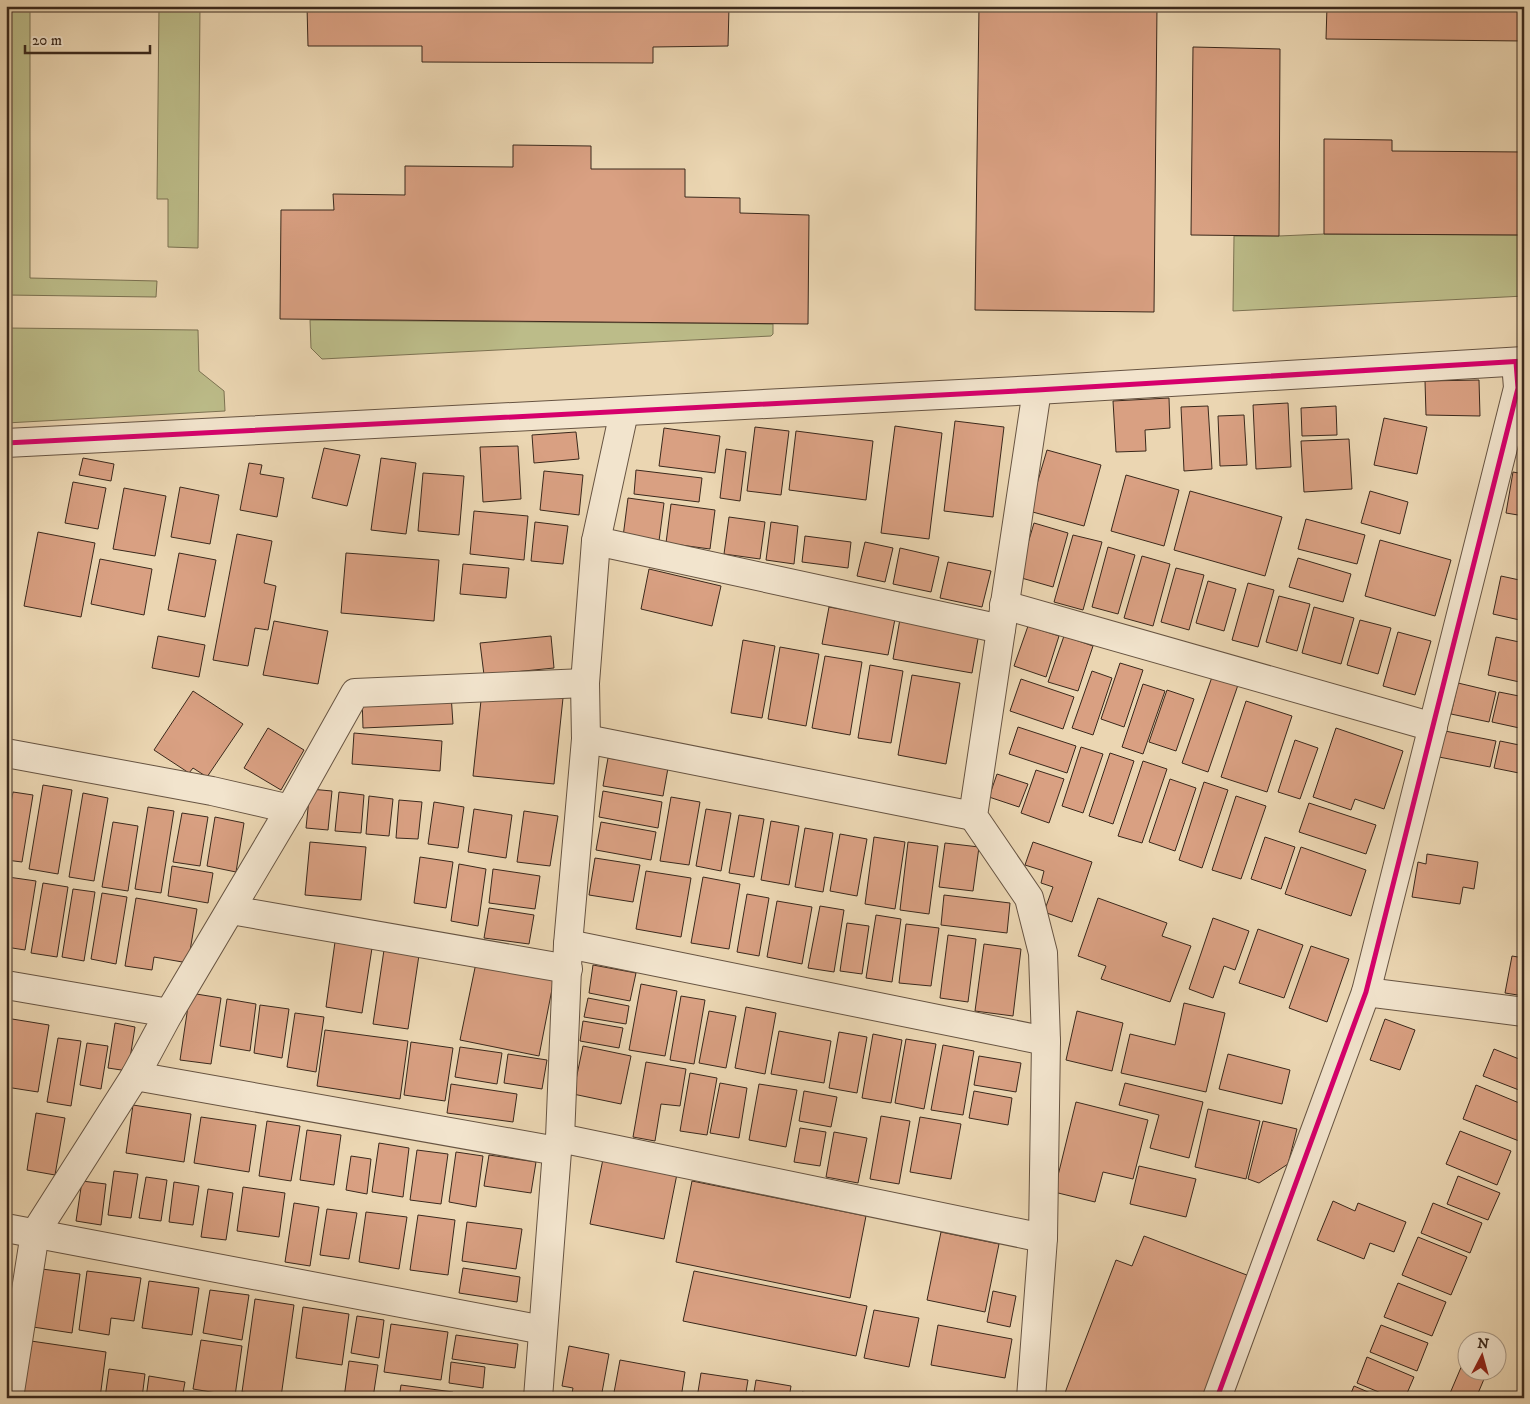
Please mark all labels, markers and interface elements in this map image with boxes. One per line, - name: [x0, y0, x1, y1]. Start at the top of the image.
- scale bar: [25, 22, 150, 54]
- text: 20 m: [32, 31, 62, 50]
- north arrow: [1458, 1332, 1508, 1382]
- text: N: [1477, 1335, 1490, 1354]

